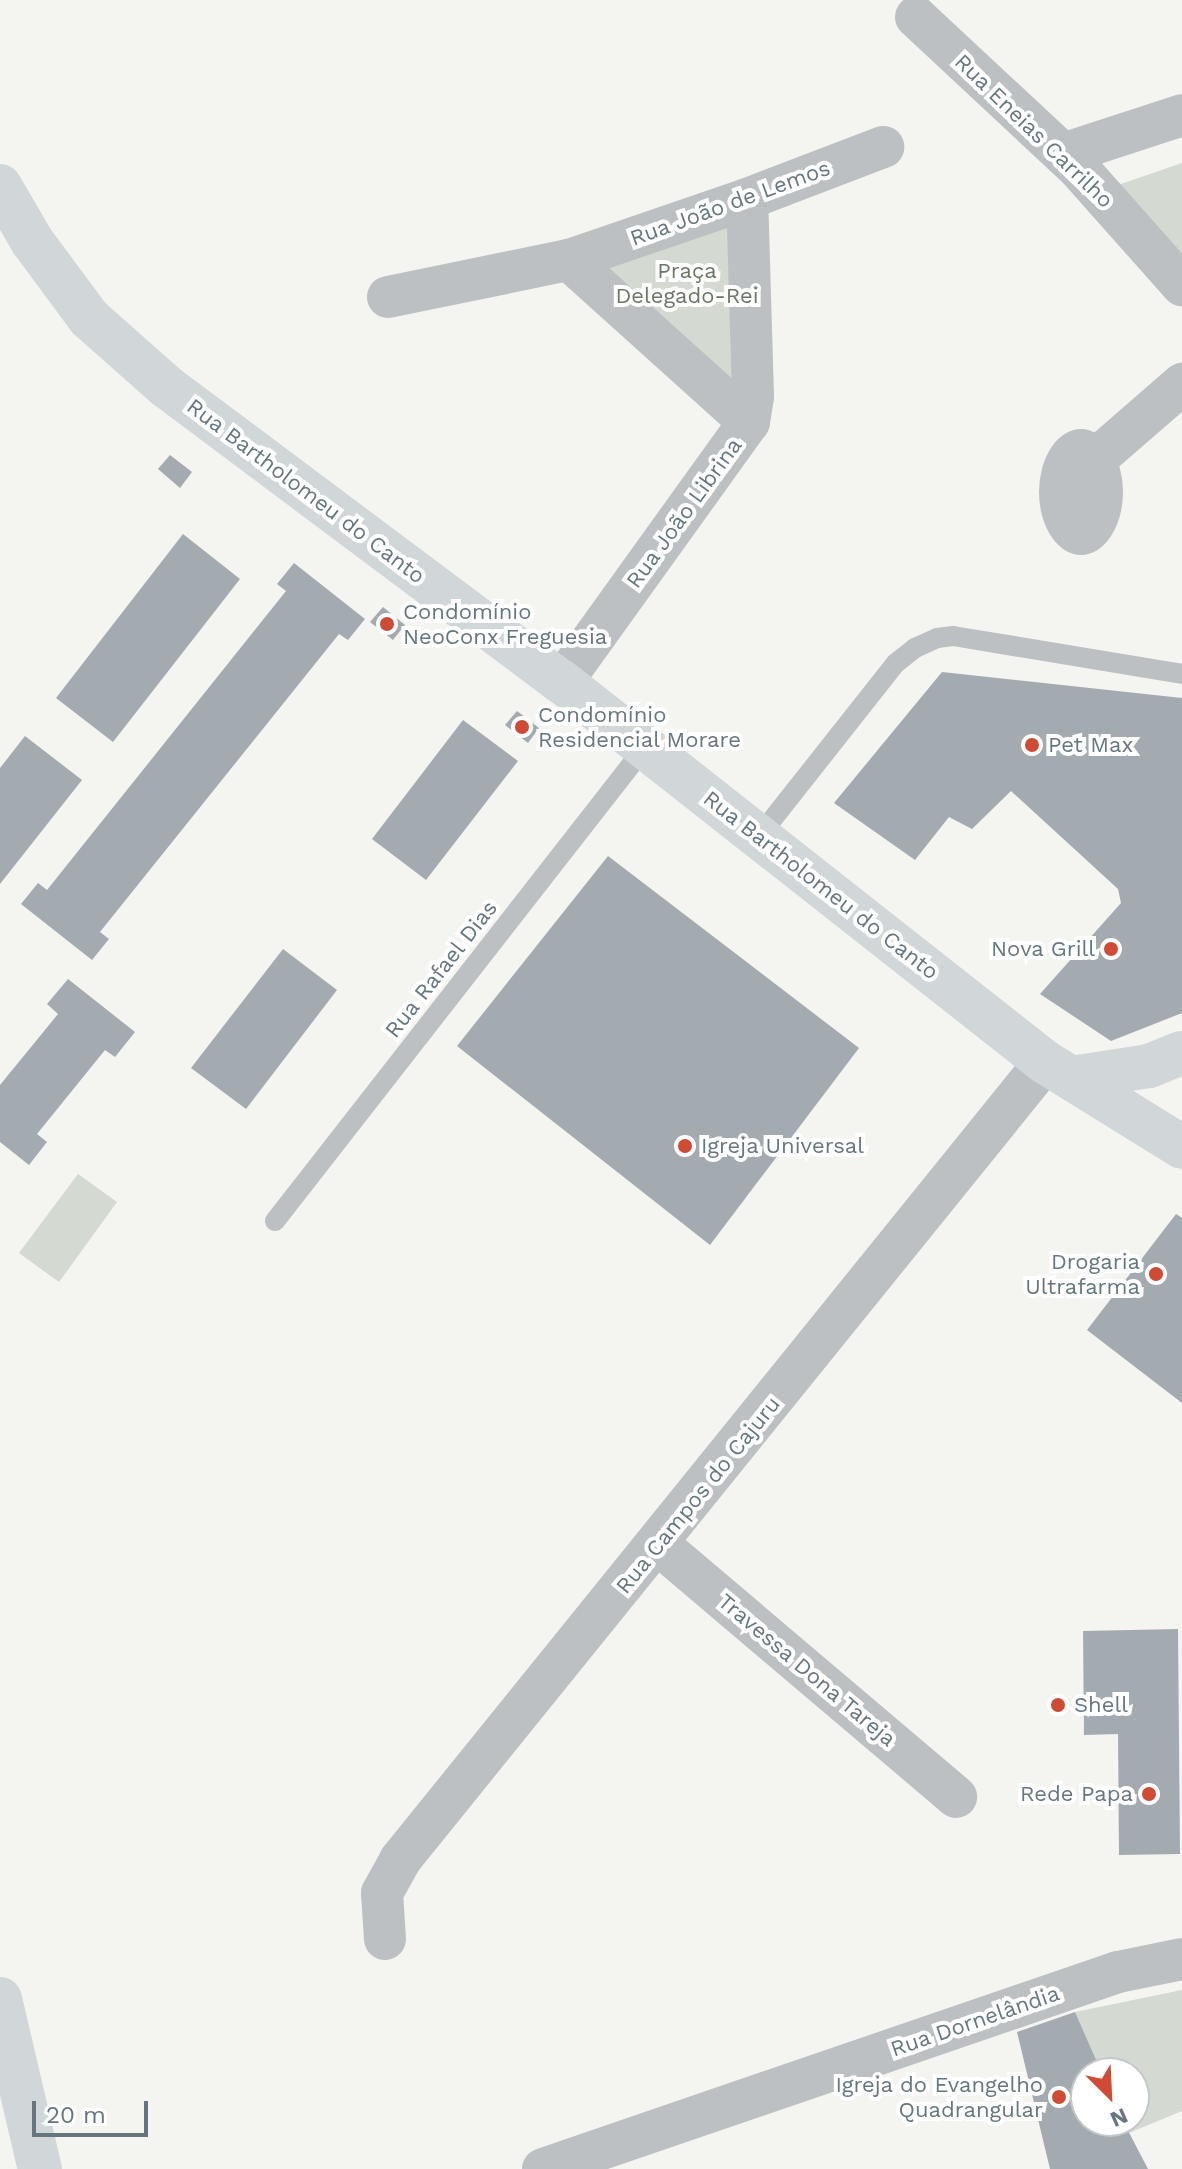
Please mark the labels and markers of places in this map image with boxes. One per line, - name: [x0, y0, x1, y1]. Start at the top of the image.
- place label: Condomínio NeoConx Freguesia: [403, 598, 608, 650]
- marker: Condomínio NeoConx Freguesia: [378, 615, 396, 633]
- place label: Condomínio Residencial Morare: [538, 701, 742, 752]
- marker: Condomínio Residencial Morare: [513, 718, 531, 736]
- place label: Pet Max: [1048, 732, 1133, 758]
- marker: Pet Max: [1023, 736, 1041, 754]
- place label: Nova Grill: [991, 936, 1095, 962]
- marker: Nova Grill: [1102, 940, 1120, 958]
- place label: Igreja Universal: [701, 1133, 864, 1159]
- marker: Igreja Universal: [676, 1137, 694, 1155]
- place label: Drogaria Ultrafarma: [1025, 1248, 1140, 1300]
- marker: Drogaria Ultrafarma: [1147, 1265, 1165, 1283]
- place label: Shell: [1074, 1692, 1128, 1718]
- marker: Shell: [1049, 1696, 1067, 1714]
- place label: Rede Papa: [1020, 1781, 1133, 1807]
- marker: Rede Papa: [1140, 1785, 1158, 1803]
- place label: Igreja do Evangelho Quadrangular: [835, 2071, 1043, 2122]
- marker: Igreja do Evangelho Quadrangular: [1050, 2088, 1068, 2106]

